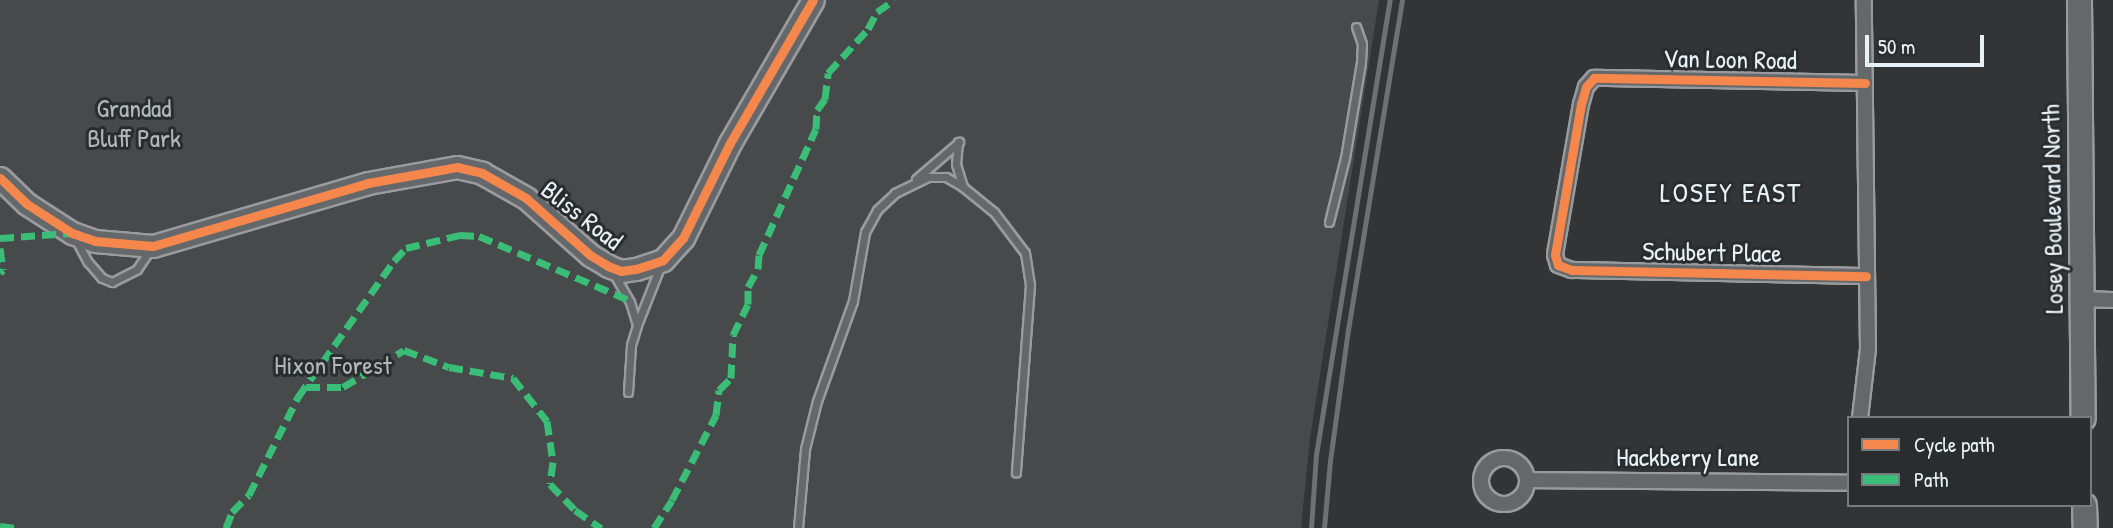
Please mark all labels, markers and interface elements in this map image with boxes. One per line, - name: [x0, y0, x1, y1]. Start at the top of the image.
- scale bar: [1868, 21, 1987, 65]
- text: 50 m: [1878, 32, 1915, 61]
- street label: Van Loon Road: [1663, 42, 1797, 76]
- park label: Grandad Bluff Park: [87, 92, 181, 154]
- street label: Losey Boulevard North: [2035, 104, 2069, 314]
- street label: Bliss Road: [535, 174, 629, 256]
- district label: LOSEY EAST: [1661, 175, 1801, 209]
- street label: Schubert Place: [1642, 235, 1782, 269]
- park label: Hixon Forest: [274, 349, 392, 381]
- legend: [1847, 416, 2092, 507]
- text: Cycle path: [1914, 430, 1995, 459]
- street label: Hackberry Lane: [1616, 441, 1760, 473]
- text: Path: [1914, 465, 1948, 494]

